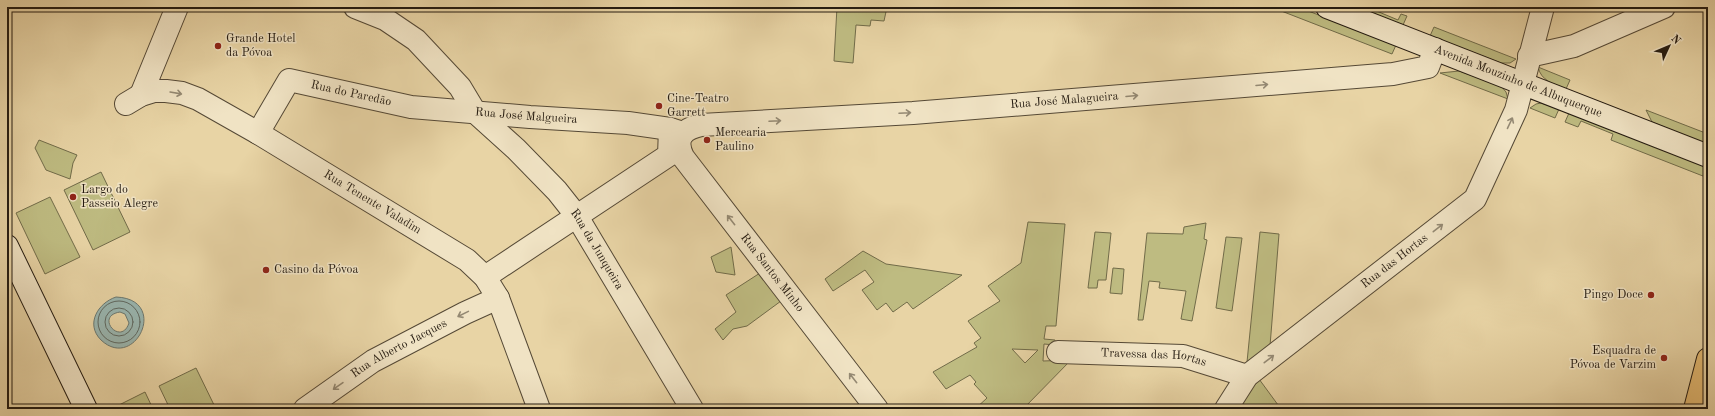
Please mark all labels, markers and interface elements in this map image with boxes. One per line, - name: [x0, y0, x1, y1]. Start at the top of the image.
- north arrow: [1649, 26, 1689, 66]
- place label: Grande Hotel da Póvoa: [226, 33, 295, 59]
- text: N: [1668, 33, 1682, 47]
- marker: Grande Hotel da Póvoa: [213, 41, 223, 51]
- street label: Avenida Mouzinho de Albuquerque: [1432, 43, 1604, 120]
- street label: Rua do Paredão: [310, 79, 393, 108]
- one-way arrow: [1255, 82, 1268, 89]
- one-way arrow: [169, 89, 182, 97]
- street label: Rua José Malagueira: [1010, 90, 1119, 111]
- one-way arrow: [1126, 92, 1139, 99]
- place label: Cine-Teatro Garrett: [667, 93, 729, 119]
- marker: Cine-Teatro Garrett: [654, 101, 664, 111]
- street label: Rua José Malgueira: [475, 106, 578, 126]
- one-way arrow: [898, 110, 911, 117]
- one-way arrow: [768, 117, 781, 124]
- one-way arrow: [1507, 118, 1514, 130]
- place label: Mercearia Paulino: [715, 127, 766, 153]
- marker: Mercearia Paulino: [702, 135, 712, 145]
- street label: Rua Tenente Valadim: [321, 168, 424, 237]
- place label: Largo do Passeio Alegre: [81, 184, 158, 210]
- marker: Largo do Passeio Alegre: [68, 192, 78, 202]
- street label: Rua da Junqueira: [568, 207, 625, 292]
- one-way arrow: [727, 214, 735, 225]
- one-way arrow: [1432, 223, 1443, 232]
- street label: Rua Santos Minho: [738, 232, 806, 314]
- street label: Rua das Hortas: [1359, 232, 1430, 291]
- place label: Casino da Póvoa: [274, 264, 358, 276]
- marker: Casino da Póvoa: [261, 265, 271, 275]
- place label: Pingo Doce: [1583, 289, 1643, 301]
- marker: Pingo Doce: [1646, 290, 1656, 300]
- one-way arrow: [457, 311, 469, 318]
- street label: Rua Alberto Jacques: [349, 317, 449, 380]
- place label: Esquadra de Póvoa de Varzim: [1570, 345, 1656, 371]
- street label: Travessa das Hortas: [1100, 347, 1208, 369]
- marker: Esquadra de Póvoa de Varzim: [1659, 353, 1669, 363]
- one-way arrow: [1263, 355, 1274, 363]
- one-way arrow: [849, 373, 857, 384]
- one-way arrow: [333, 382, 344, 390]

